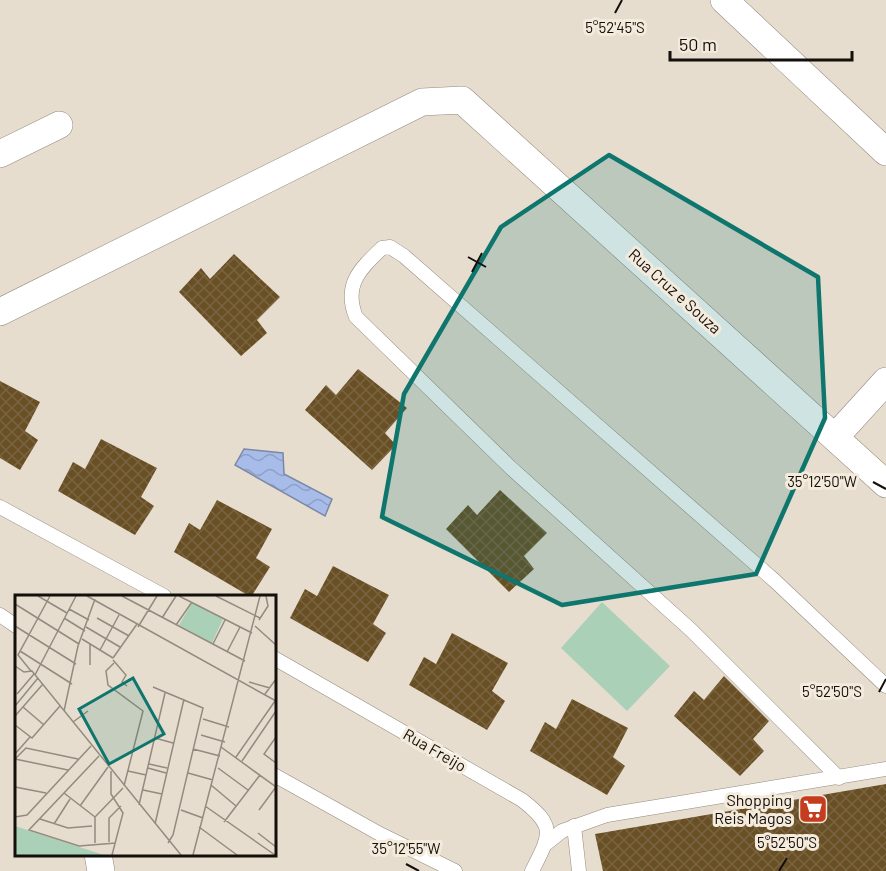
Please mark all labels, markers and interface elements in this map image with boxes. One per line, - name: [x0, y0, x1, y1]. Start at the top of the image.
- text: 5°52'45"S: [585, 18, 645, 36]
- scale bar: [670, 24, 852, 62]
- text: 50 m: [679, 33, 717, 55]
- street label: Rua Cruz e Souza: [625, 244, 725, 337]
- text: 35°12'50"W: [787, 472, 857, 490]
- inset map: [15, 595, 276, 856]
- text: 5°52'50"S: [802, 682, 862, 700]
- street label: Rua Freijo: [400, 724, 470, 775]
- place label: Shopping Reis Magos: [714, 790, 792, 827]
- supermarket icon: Shopping Reis Magos: [797, 793, 829, 825]
- text: 5°52'50"S: [757, 833, 817, 851]
- text: 35°12'55"W: [372, 839, 440, 857]

